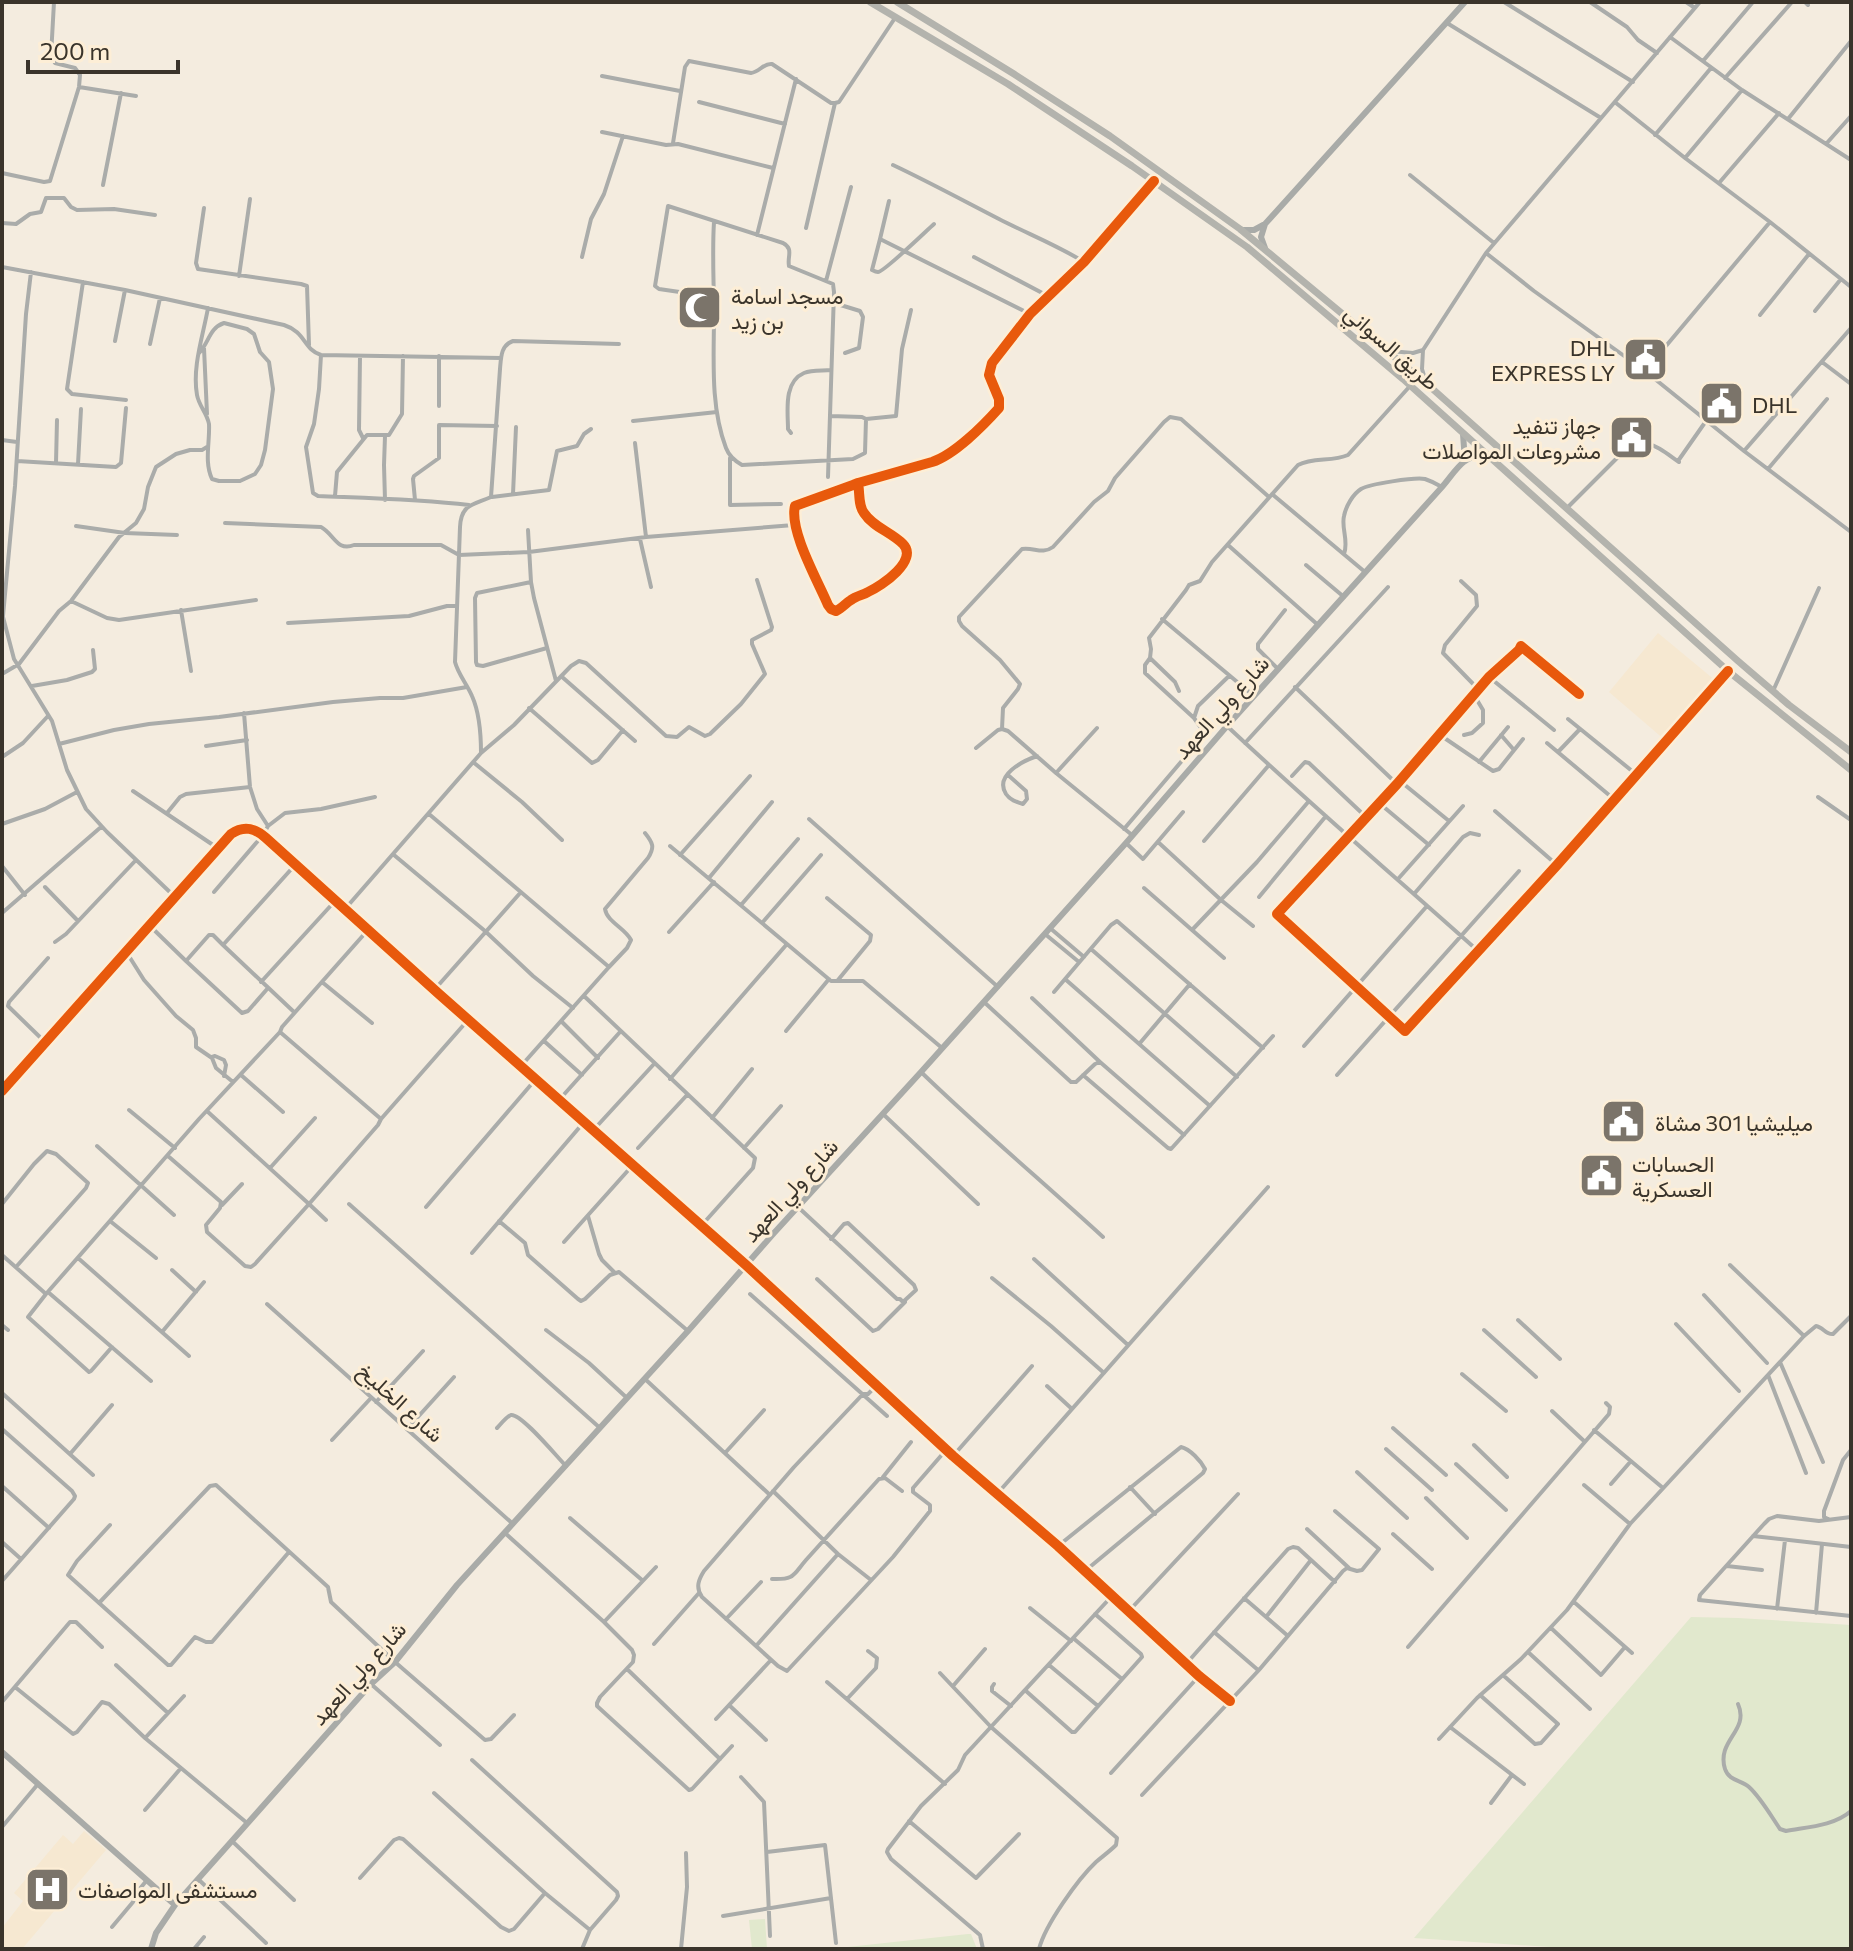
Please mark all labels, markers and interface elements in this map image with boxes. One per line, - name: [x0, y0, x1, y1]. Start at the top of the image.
- scale bar: [28, 24, 178, 74]
- text: 200 m: [40, 36, 110, 65]
- place label: مسجد اسامة بن زيد: [731, 282, 844, 335]
- mosque icon: مسجد اسامة بن زيد: [676, 284, 724, 332]
- street label: طريق السواني: [1335, 299, 1445, 400]
- place label: DHL EXPRESS LY: [1491, 334, 1615, 386]
- public building icon: DHL EXPRESS LY: [1622, 336, 1670, 384]
- public building icon: DHL: [1697, 380, 1745, 428]
- place label: DHL: [1752, 391, 1797, 418]
- place label: جهاز تنفيد مشروعات المواصلات: [1422, 412, 1601, 465]
- public building icon: جهاز تنفيد مشروعات المواصلات: [1608, 414, 1656, 462]
- street label: شارع ولي العهد: [1168, 650, 1279, 768]
- public building icon: ميليشيا 301 مشاة: [1600, 1098, 1648, 1146]
- place label: ميليشيا 301 مشاة: [1655, 1109, 1813, 1136]
- street label: شارع ولي العهد: [737, 1133, 848, 1251]
- place label: الحسابات العسكرية: [1632, 1150, 1714, 1203]
- public building icon: الحسابات العسكرية: [1577, 1152, 1625, 1200]
- street label: شارع الخليخ: [351, 1356, 449, 1449]
- street label: شارع ولي العهد: [305, 1616, 416, 1734]
- hospital icon: مستشفى المواصفات: [23, 1865, 71, 1913]
- place label: مستشفى المواصفات: [78, 1876, 257, 1904]

